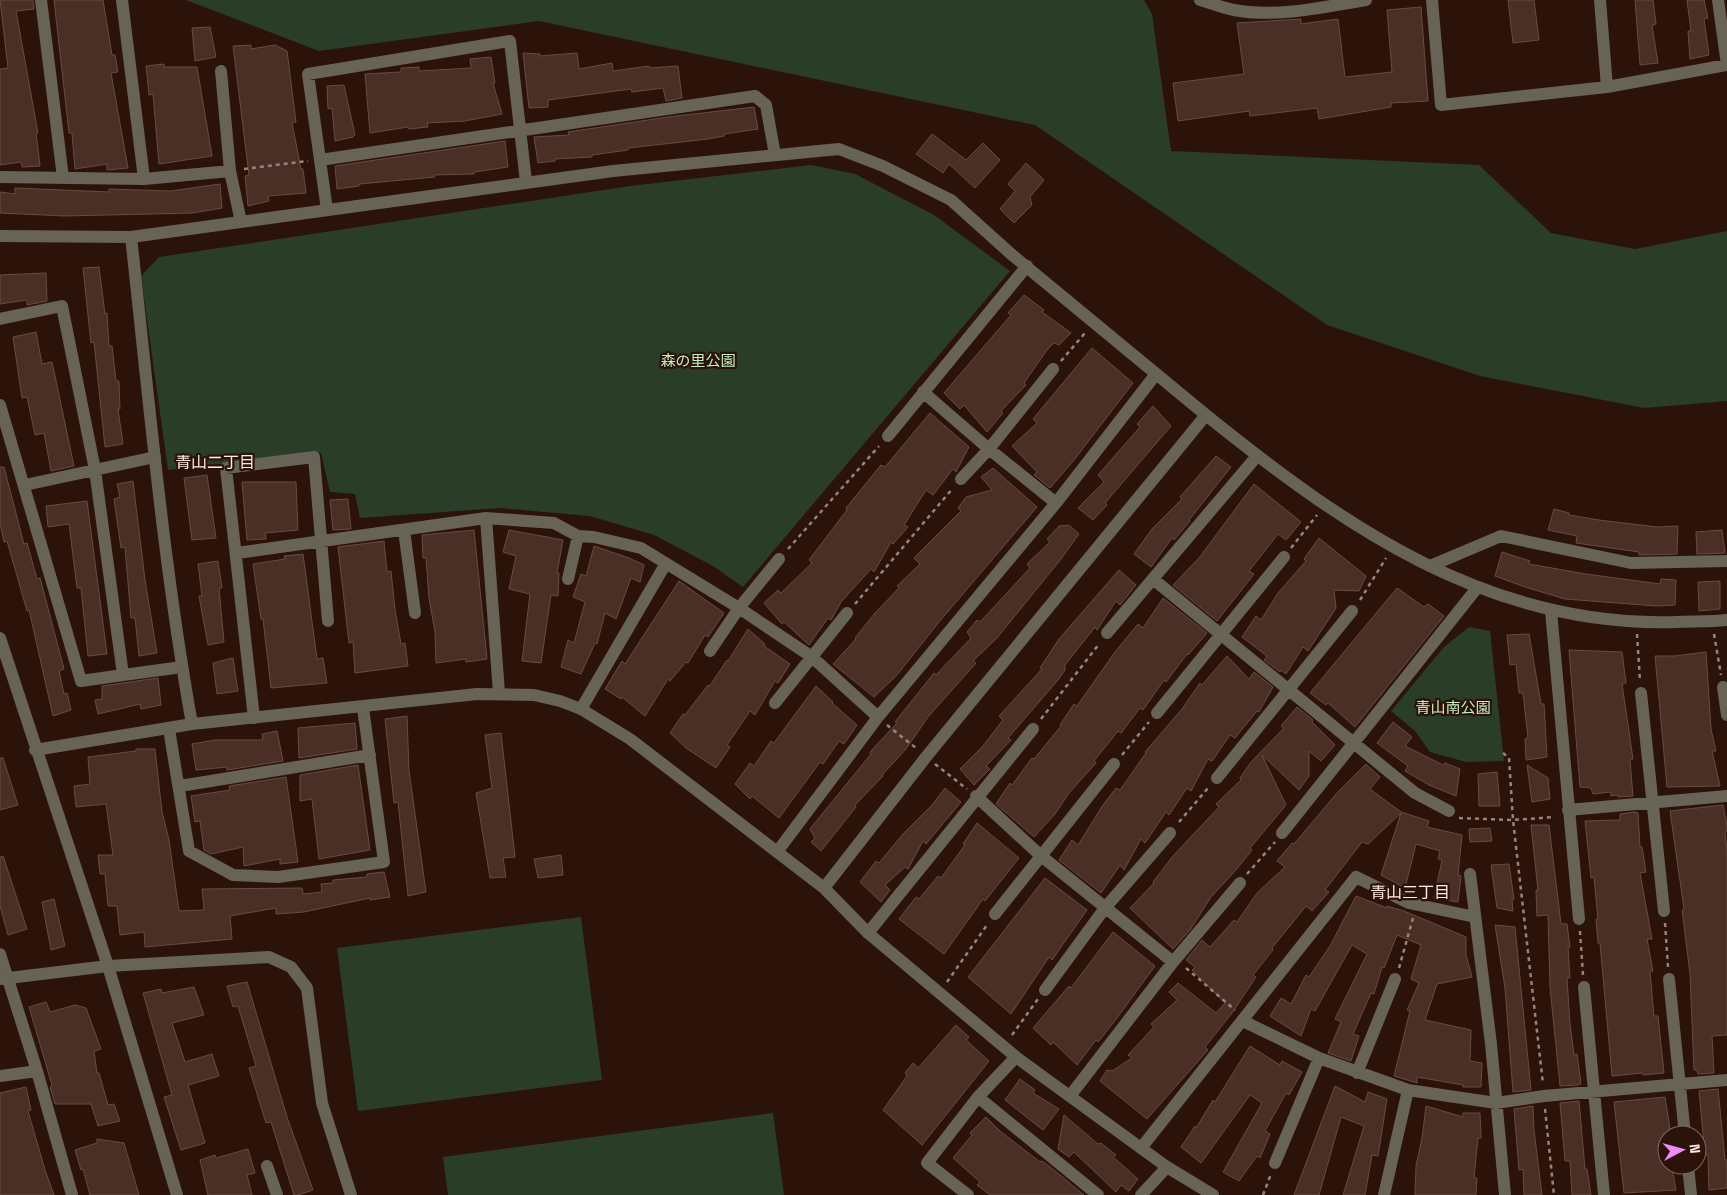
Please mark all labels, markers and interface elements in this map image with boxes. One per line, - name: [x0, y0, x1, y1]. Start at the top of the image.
- park label: 森の里公園: [660, 351, 736, 370]
- district label: 青山二丁目: [175, 452, 255, 473]
- park label: 青山南公園: [1415, 698, 1491, 717]
- district label: 青山三丁目: [1370, 882, 1450, 903]
- north arrow: [1657, 1125, 1707, 1175]
- text: N: [1685, 1143, 1704, 1154]

